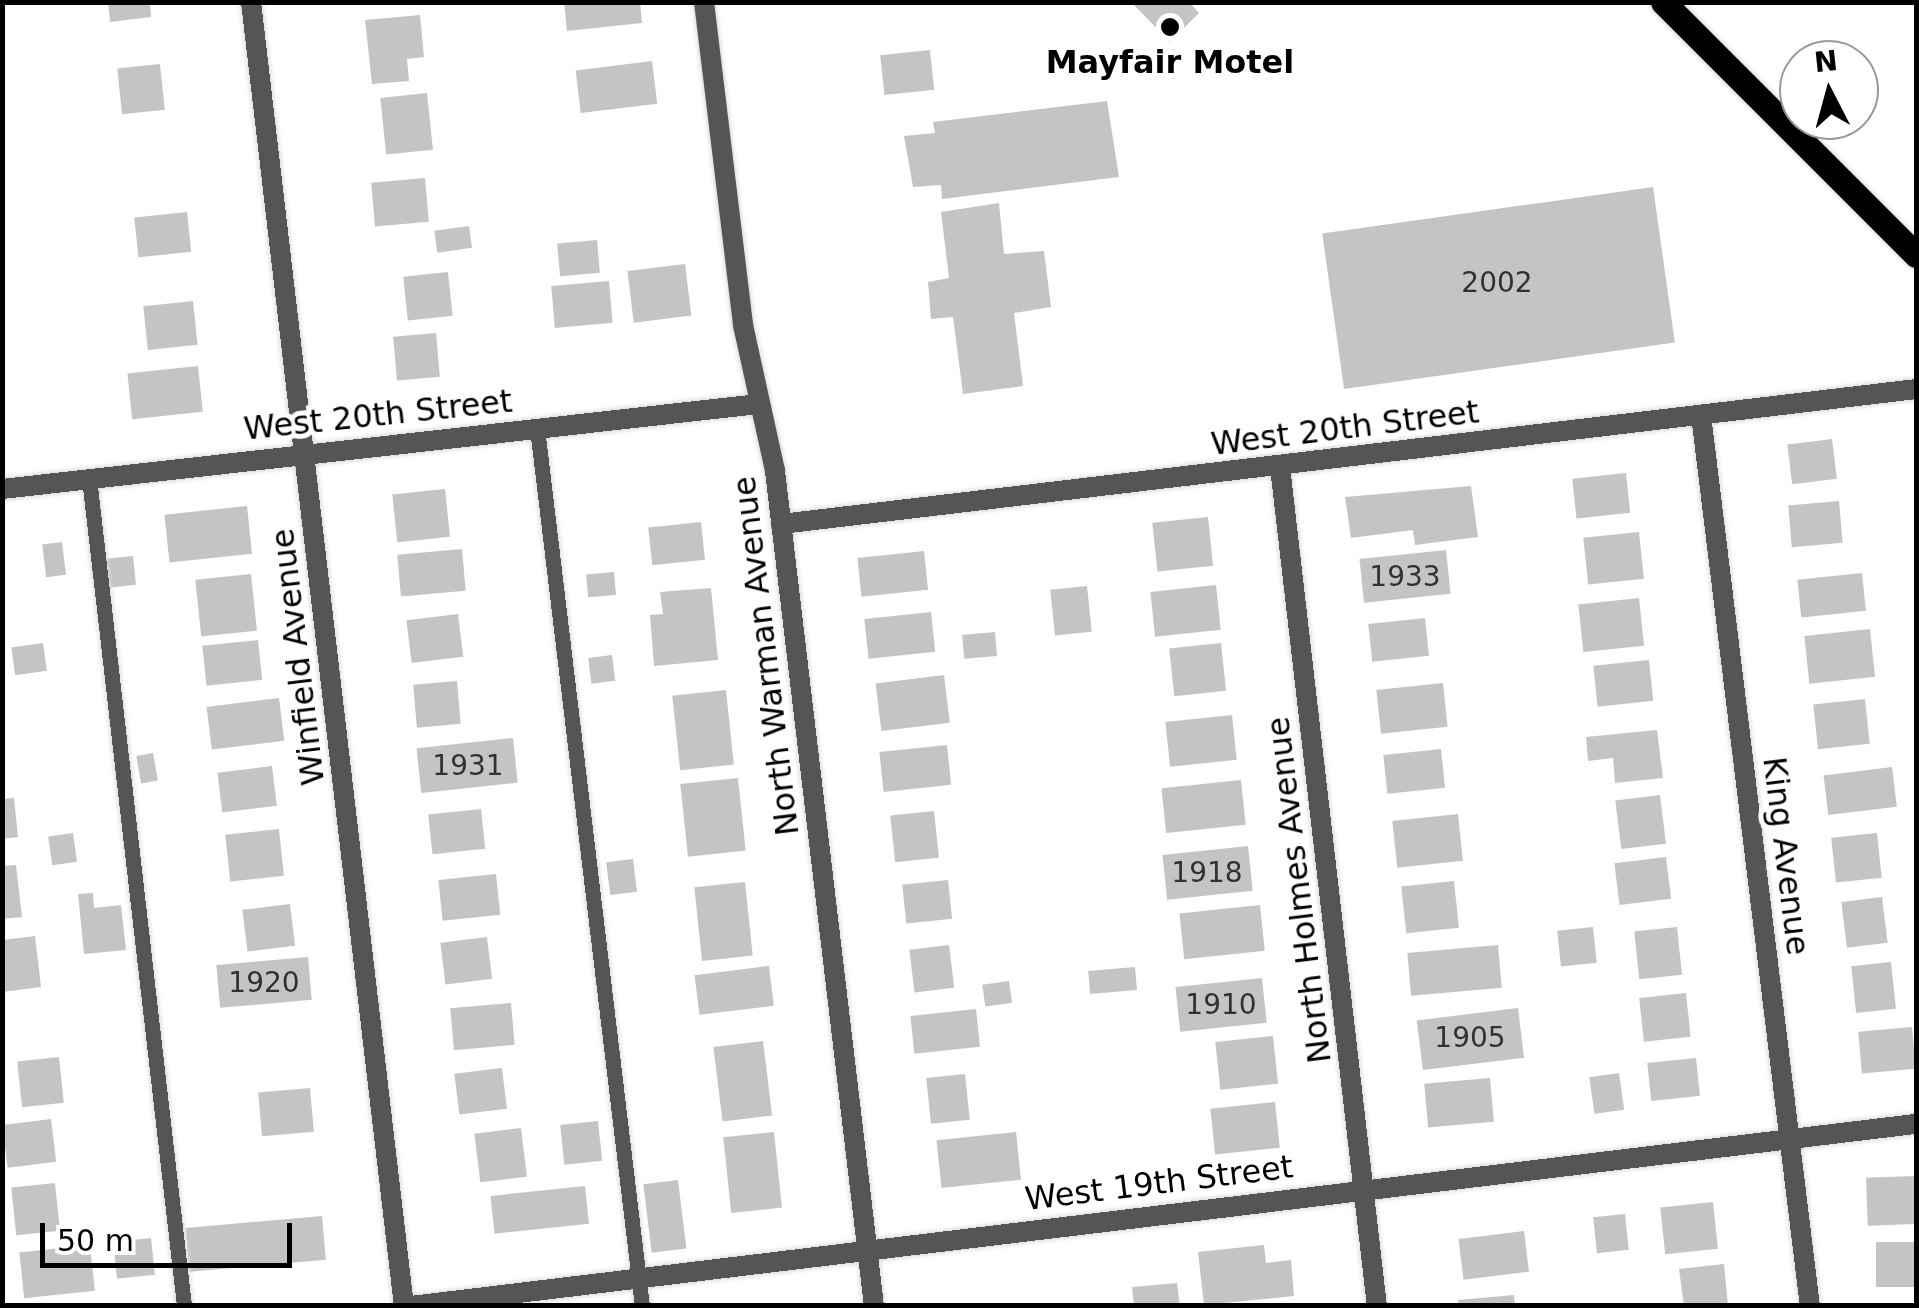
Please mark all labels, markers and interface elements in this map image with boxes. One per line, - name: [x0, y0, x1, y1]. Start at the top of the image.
- marker: Mayfair Motel: [1159, 16, 1181, 38]
- north arrow: [1779, 40, 1879, 140]
- place label: Mayfair Motel: [1046, 43, 1294, 81]
- text: N: [1813, 44, 1839, 79]
- house number: 2002: [1461, 266, 1533, 300]
- street label: West 20th Street: [242, 382, 514, 448]
- street label: West 20th Street: [1209, 393, 1481, 463]
- street label: North Warman Avenue: [725, 474, 807, 838]
- street label: Winfield Avenue: [263, 527, 333, 787]
- house number: 1933: [1369, 560, 1441, 594]
- street label: North Holmes Avenue: [1259, 715, 1339, 1065]
- house number: 1931: [432, 749, 504, 783]
- street label: King Avenue: [1755, 755, 1817, 957]
- house number: 1918: [1171, 856, 1243, 890]
- house number: 1920: [228, 966, 300, 1000]
- house number: 1910: [1185, 988, 1257, 1022]
- house number: 1905: [1434, 1021, 1506, 1055]
- street label: West 19th Street: [1023, 1148, 1295, 1218]
- scale bar: [45, 1203, 298, 1265]
- text: 50 m: [57, 1223, 134, 1258]

